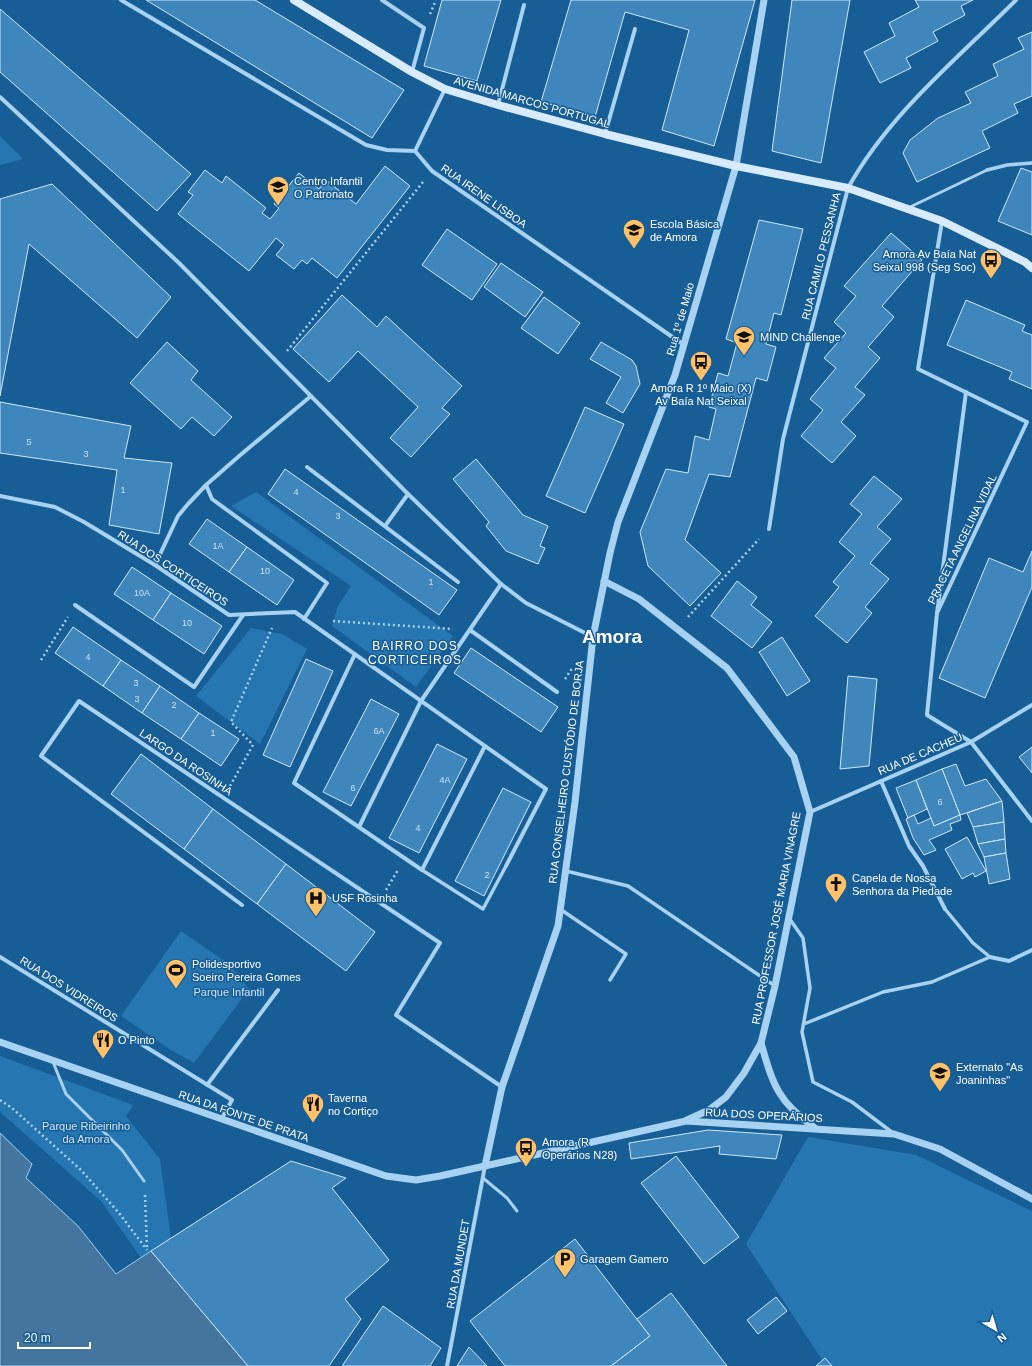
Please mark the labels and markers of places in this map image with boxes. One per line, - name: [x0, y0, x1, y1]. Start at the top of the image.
- school or university icon: Centro Infantil O Patronato: [265, 174, 291, 207]
- place label: Centro Infantil O Patronato: [294, 175, 362, 200]
- school or university icon: Escola Básica de Amora: [621, 217, 647, 250]
- place label: Escola Básica de Amora: [650, 218, 720, 243]
- bus stop icon: Amora Av Baía Nat Seixal 998 (Seg Soc): [978, 247, 1004, 280]
- place label: Amora Av Baía Nat Seixal 998 (Seg Soc): [873, 248, 976, 273]
- school or university icon: MIND Challenge: [731, 324, 757, 357]
- place label: MIND Challenge: [760, 331, 841, 343]
- bus stop icon: Amora R 1º Maio (X) Av Baía Nat Seixal: [688, 349, 714, 382]
- place label: Amora R 1º Maio (X) Av Baía Nat Seixal: [650, 382, 752, 407]
- church icon: Capela de Nossa Senhora da Piedade: [823, 871, 849, 904]
- place label: Capela de Nossa Senhora da Piedade: [852, 872, 952, 897]
- hospital icon: USF Rosinha: [303, 885, 329, 918]
- place label: USF Rosinha: [332, 892, 398, 904]
- sports icon: Polidesportivo Soeiro Pereira Gomes: [163, 957, 189, 990]
- place label: Polidesportivo Soeiro Pereira Gomes: [192, 958, 301, 983]
- restaurant icon: O Pinto: [90, 1027, 116, 1060]
- place label: O Pinto: [118, 1034, 155, 1046]
- school or university icon: Externato "As Joaninhas": [927, 1060, 953, 1093]
- place label: Externato "As Joaninhas": [956, 1061, 1023, 1086]
- restaurant icon: Taverna no Cortiço: [300, 1091, 326, 1124]
- place label: Taverna no Cortiço: [328, 1092, 378, 1117]
- bus stop icon: Amora (R Operários N28): [513, 1135, 539, 1168]
- place label: Amora (R Operários N28): [542, 1136, 617, 1161]
- parking icon: Garagem Gamero: [552, 1246, 578, 1279]
- place label: Garagem Gamero: [580, 1253, 669, 1265]

